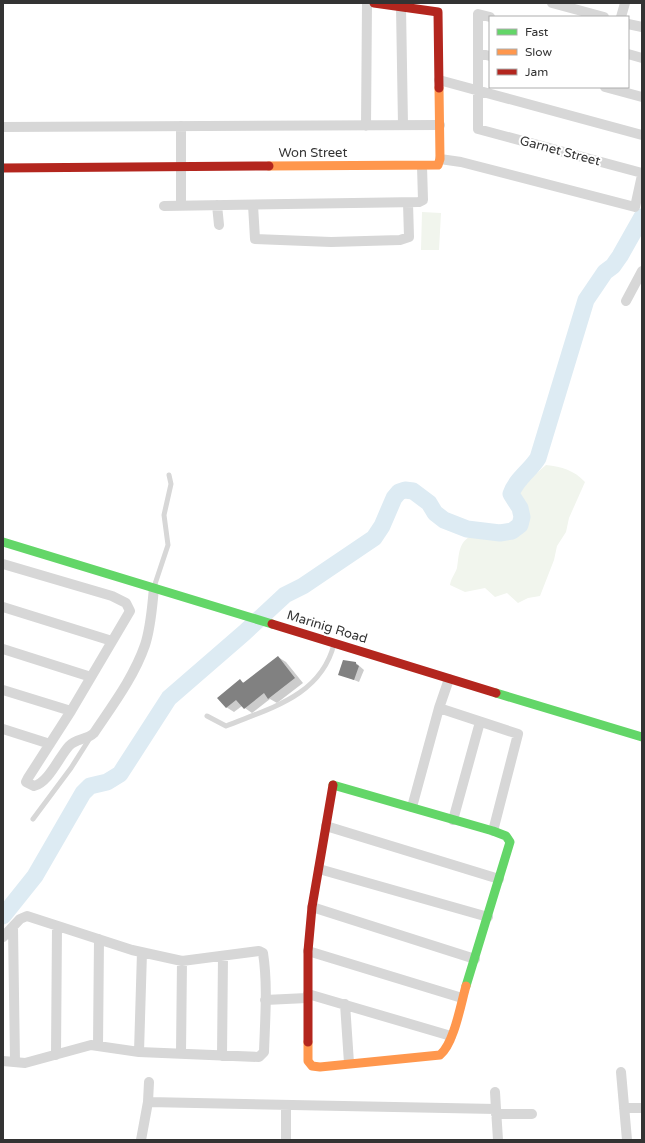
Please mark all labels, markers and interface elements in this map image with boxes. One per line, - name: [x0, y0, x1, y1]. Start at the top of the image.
- legend: [489, 16, 629, 88]
- text: Fast: [525, 25, 549, 39]
- text: Slow: [525, 45, 552, 59]
- text: Jam: [525, 65, 548, 79]
- street label: Garnet Street: [518, 133, 602, 169]
- street label: Won Street: [279, 145, 347, 161]
- street label: Marinig Road: [285, 607, 369, 647]

